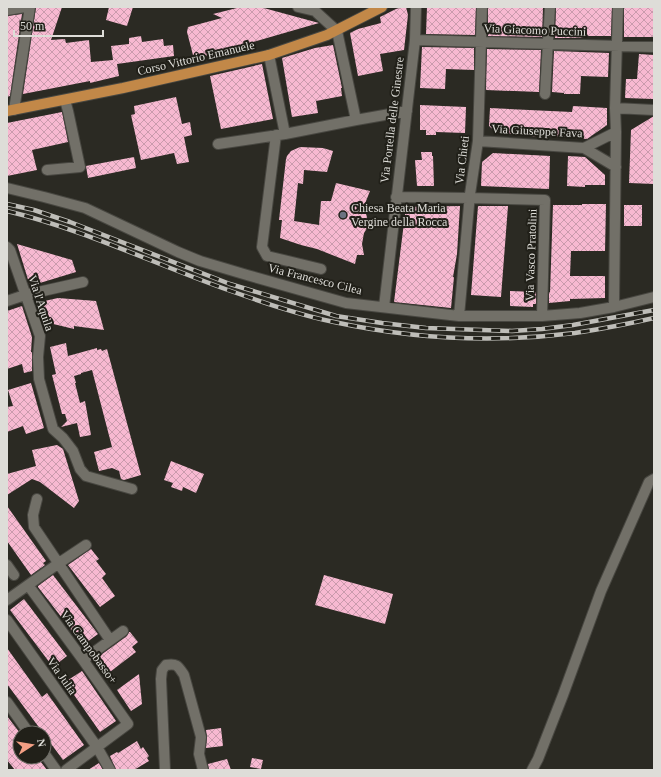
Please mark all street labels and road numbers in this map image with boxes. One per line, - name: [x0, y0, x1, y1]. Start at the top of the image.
- street label: Via Giacomo Puccini: [483, 21, 587, 39]
- street label: Corso Vittorio Emanuele: [136, 38, 256, 78]
- street label: Via Portella delle Ginestre: [377, 56, 407, 184]
- street label: Via Giuseppe Fava: [491, 122, 584, 140]
- street label: Via Chieti: [452, 134, 472, 185]
- street label: Via Vasco Pratolini: [522, 208, 540, 301]
- street label: Via Francesco Cilea: [266, 261, 364, 298]
- street label: Via l'Aquila: [25, 273, 57, 333]
- street label: Via Campobasso+: [58, 607, 121, 687]
- street label: Via Julia: [44, 655, 80, 698]

